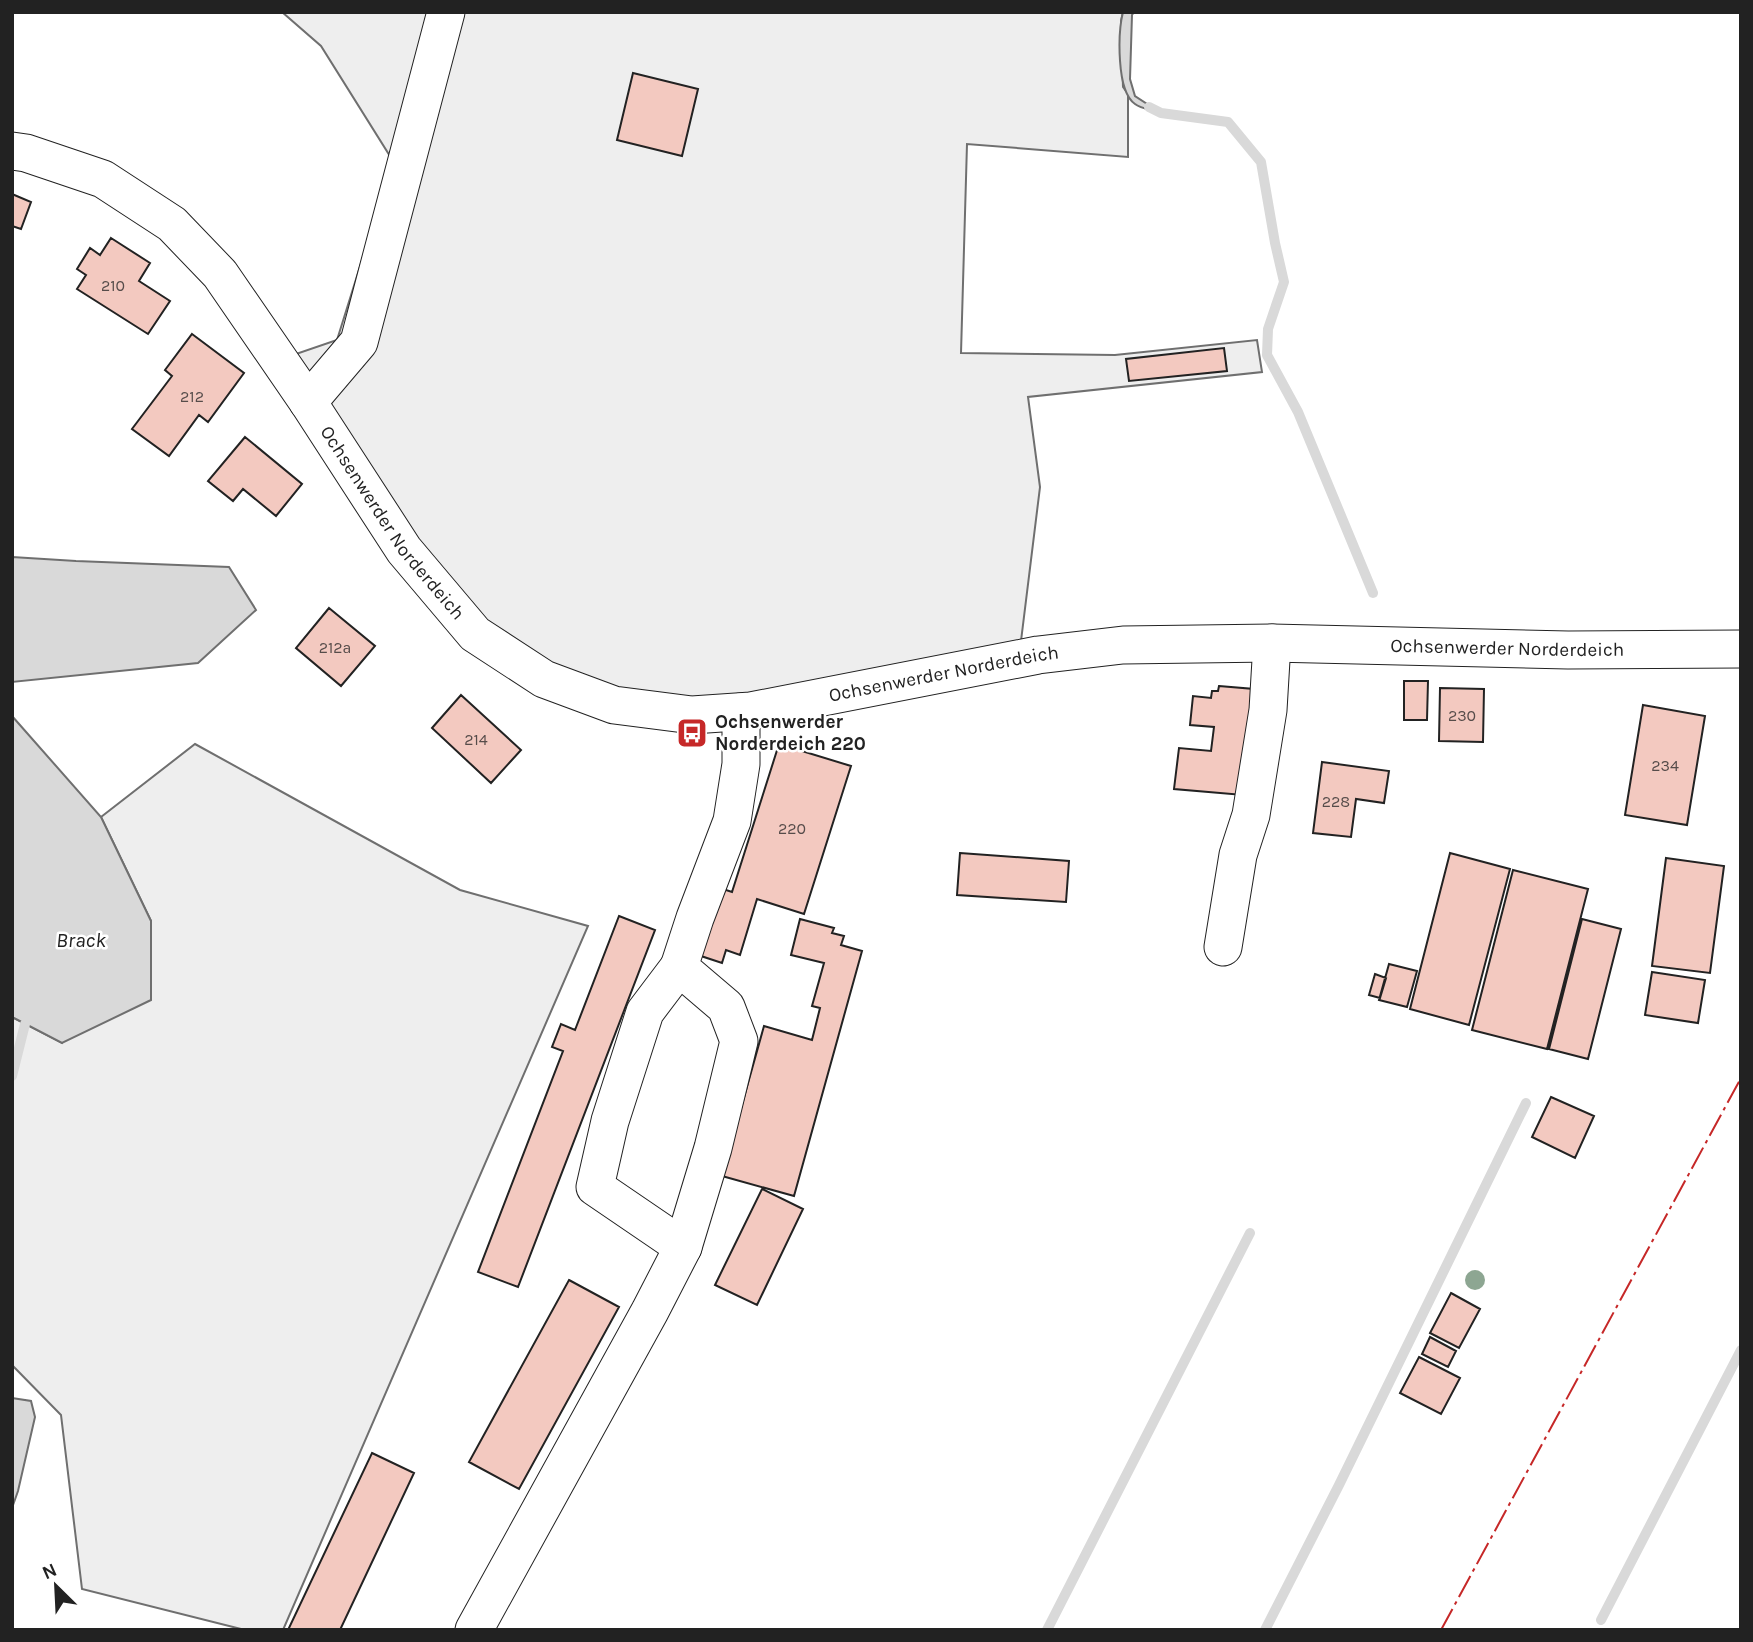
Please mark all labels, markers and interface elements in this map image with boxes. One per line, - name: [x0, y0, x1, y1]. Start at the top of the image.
- house number: 210: [101, 276, 125, 295]
- house number: 212: [180, 387, 204, 406]
- street label: Ochsenwerder Norderdeich: [315, 422, 469, 624]
- street label: Ochsenwerder Norderdeich: [1390, 635, 1624, 661]
- house number: 212a: [319, 638, 351, 657]
- street label: Ochsenwerder Norderdeich: [827, 642, 1060, 707]
- house number: 230: [1448, 706, 1476, 725]
- place label: Ochsenwerder Norderdeich 220: [715, 711, 866, 755]
- bus stop icon: Ochsenwerder Norderdeich 220: [675, 716, 709, 750]
- house number: 214: [464, 730, 488, 749]
- house number: 234: [1651, 756, 1679, 775]
- house number: 228: [1322, 792, 1350, 811]
- house number: 220: [778, 819, 806, 838]
- water label: Brack: [56, 928, 106, 952]
- north arrow: [21, 1551, 91, 1621]
- text: N: [39, 1559, 60, 1584]

